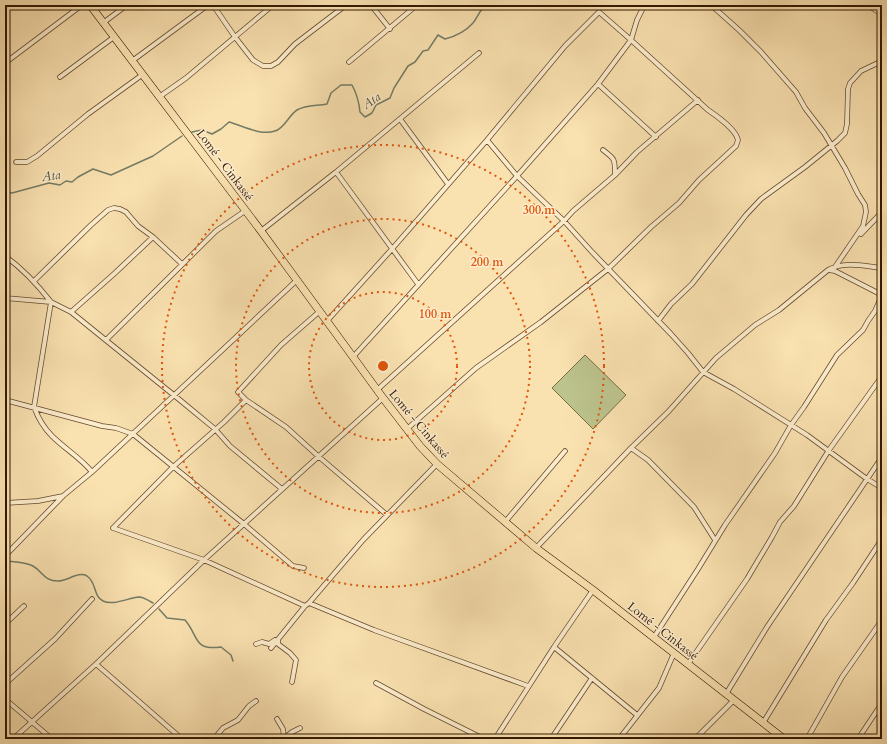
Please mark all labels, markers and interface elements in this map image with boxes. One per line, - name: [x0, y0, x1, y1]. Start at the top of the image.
- water label: Ata: [358, 88, 385, 114]
- street label: Lomé - Cinkassé: [193, 126, 257, 204]
- water label: Ata: [40, 166, 62, 186]
- text: 300 m: [523, 202, 556, 218]
- text: 200 m: [471, 254, 504, 270]
- text: 100 m: [419, 306, 452, 322]
- centre of rings: [376, 359, 390, 373]
- street label: Lomé - Cinkassé: [385, 386, 453, 462]
- street label: Lomé - Cinkassé: [624, 598, 702, 664]

